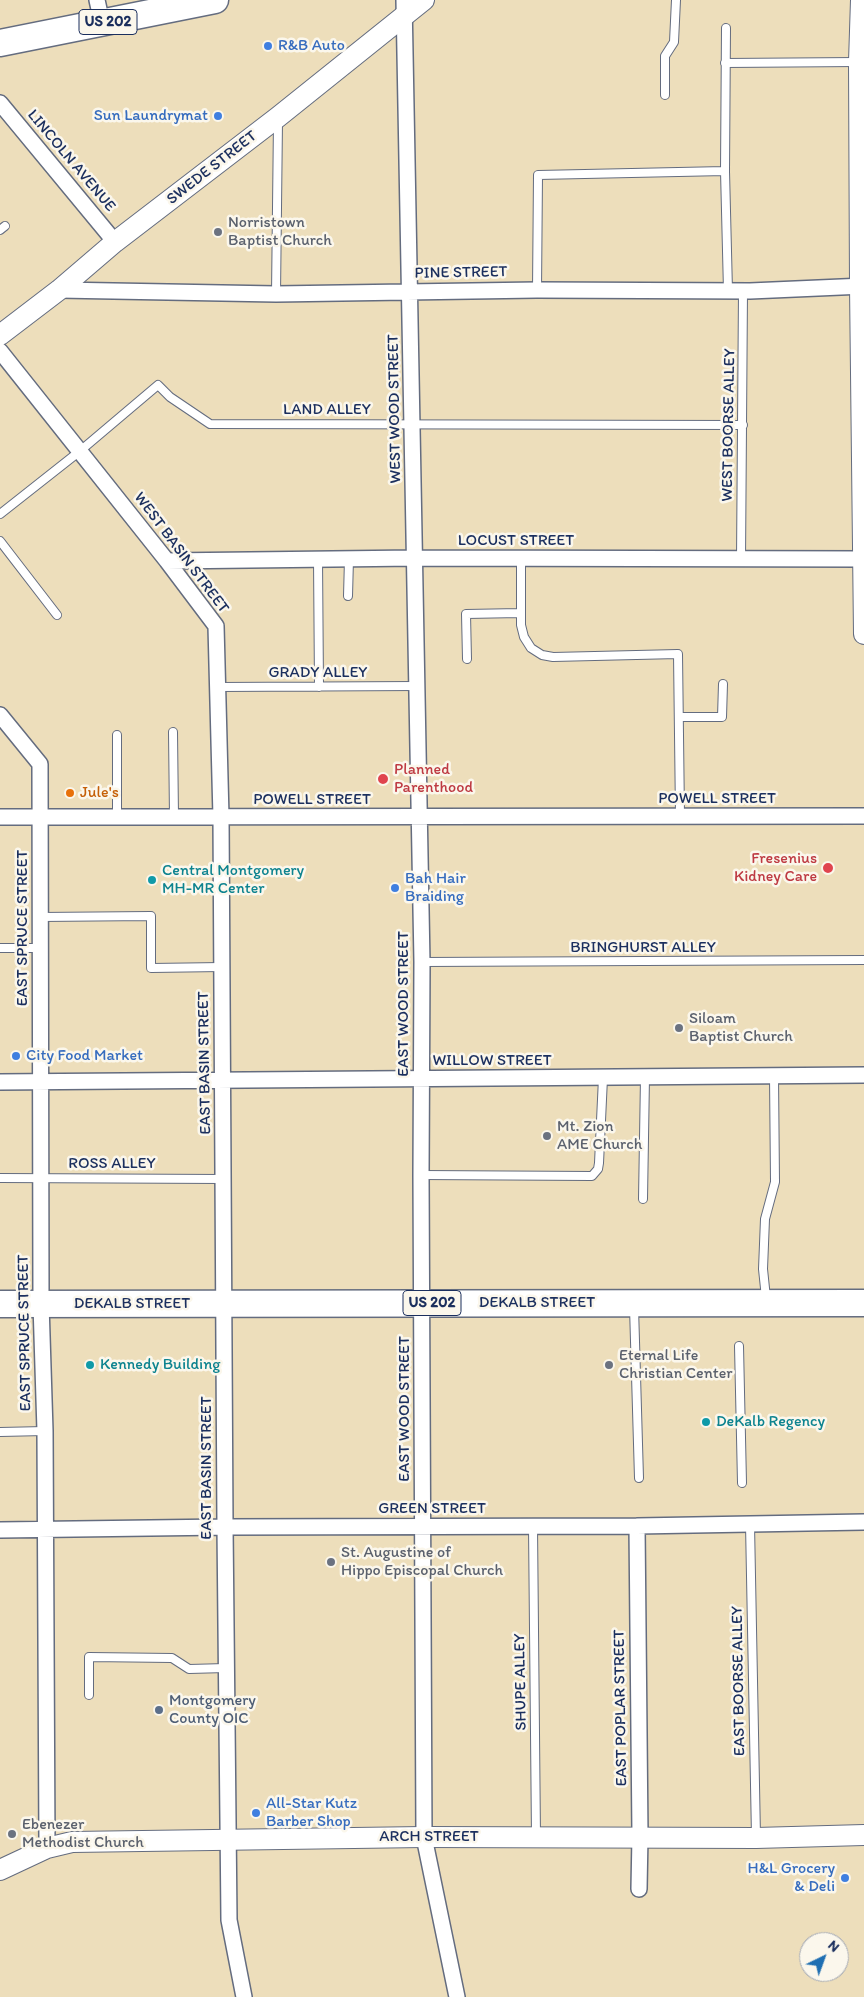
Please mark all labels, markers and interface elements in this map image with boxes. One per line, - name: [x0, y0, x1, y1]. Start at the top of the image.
- road number: US 202: [79, 10, 137, 34]
- place label: R&B Auto: [278, 36, 345, 56]
- marker: R&B Auto: [262, 40, 274, 52]
- street label: LINCOLN AVENUE: [23, 106, 119, 216]
- place label: Sun Laundrymat: [94, 106, 208, 126]
- marker: Sun Laundrymat: [212, 110, 224, 122]
- street label: SWEDE STREET: [163, 127, 261, 209]
- place label: Norristown Baptist Church: [228, 213, 332, 251]
- marker: Norristown Baptist Church: [212, 226, 224, 238]
- street label: PINE STREET: [414, 263, 508, 283]
- street label: WEST WOOD STREET: [384, 334, 406, 484]
- street label: WEST BOORSE ALLEY: [718, 348, 740, 502]
- street label: LAND ALLEY: [283, 400, 371, 420]
- street label: WEST BASIN STREET: [129, 489, 233, 617]
- street label: LOCUST STREET: [458, 531, 574, 551]
- street label: GRADY ALLEY: [269, 663, 367, 683]
- place label: Planned Parenthood: [394, 760, 473, 798]
- marker: Planned Parenthood: [376, 772, 390, 786]
- place label: Jule's: [80, 783, 119, 803]
- marker: Jule's: [64, 787, 76, 799]
- street label: POWELL STREET: [658, 789, 776, 809]
- street label: POWELL STREET: [253, 790, 371, 810]
- place label: Fresenius Kidney Care: [734, 849, 817, 887]
- street label: EAST SPRUCE STREET: [13, 850, 33, 1006]
- place label: Central Montgomery MH-MR Center: [162, 861, 304, 899]
- marker: Fresenius Kidney Care: [821, 861, 835, 875]
- place label: Bah Hair Braiding: [405, 869, 466, 907]
- marker: Central Montgomery MH-MR Center: [146, 874, 158, 886]
- marker: Bah Hair Braiding: [389, 882, 401, 894]
- street label: EAST WOOD STREET: [394, 931, 414, 1077]
- street label: BRINGHURST ALLEY: [570, 938, 716, 958]
- street label: EAST BASIN STREET: [194, 991, 216, 1135]
- place label: Siloam Baptist Church: [689, 1009, 793, 1047]
- marker: Siloam Baptist Church: [673, 1022, 685, 1034]
- place label: City Food Market: [26, 1046, 143, 1066]
- marker: City Food Market: [10, 1050, 22, 1062]
- street label: WILLOW STREET: [432, 1051, 552, 1071]
- place label: Mt. Zion AME Church: [557, 1117, 642, 1155]
- marker: Mt. Zion AME Church: [541, 1130, 553, 1142]
- street label: ROSS ALLEY: [68, 1154, 156, 1174]
- street label: EAST SPRUCE STREET: [14, 1255, 36, 1411]
- road number: US 202: [403, 1290, 461, 1316]
- street label: DEKALB STREET: [479, 1293, 595, 1313]
- street label: DEKALB STREET: [74, 1294, 190, 1314]
- street label: EAST WOOD STREET: [395, 1336, 415, 1482]
- place label: Eternal Life Christian Center: [619, 1346, 733, 1384]
- place label: Kennedy Building: [100, 1355, 220, 1375]
- marker: Kennedy Building: [84, 1359, 96, 1371]
- marker: Eternal Life Christian Center: [603, 1359, 615, 1371]
- street label: EAST BASIN STREET: [197, 1396, 217, 1540]
- place label: DeKalb Regency: [716, 1412, 825, 1432]
- marker: DeKalb Regency: [700, 1416, 712, 1428]
- street label: GREEN STREET: [378, 1499, 486, 1519]
- place label: St. Augustine of Hippo Episcopal Church: [341, 1543, 503, 1581]
- marker: St. Augustine of Hippo Episcopal Church: [325, 1556, 337, 1568]
- street label: EAST BOORSE ALLEY: [728, 1606, 750, 1756]
- street label: EAST POPLAR STREET: [610, 1630, 632, 1786]
- street label: SHUPE ALLEY: [511, 1633, 531, 1731]
- place label: Montgomery County OIC: [169, 1691, 256, 1729]
- marker: Montgomery County OIC: [153, 1704, 165, 1716]
- place label: All-Star Kutz Barber Shop: [266, 1794, 357, 1832]
- marker: All-Star Kutz Barber Shop: [250, 1807, 262, 1819]
- place label: Ebenezer Methodist Church: [22, 1815, 144, 1853]
- street label: ARCH STREET: [379, 1827, 479, 1847]
- marker: Ebenezer Methodist Church: [6, 1828, 18, 1840]
- place label: H&L Grocery & Deli: [748, 1859, 835, 1897]
- marker: H&L Grocery & Deli: [839, 1872, 851, 1884]
- north arrow: [799, 1932, 849, 1982]
- text: N: [824, 1937, 843, 1956]

